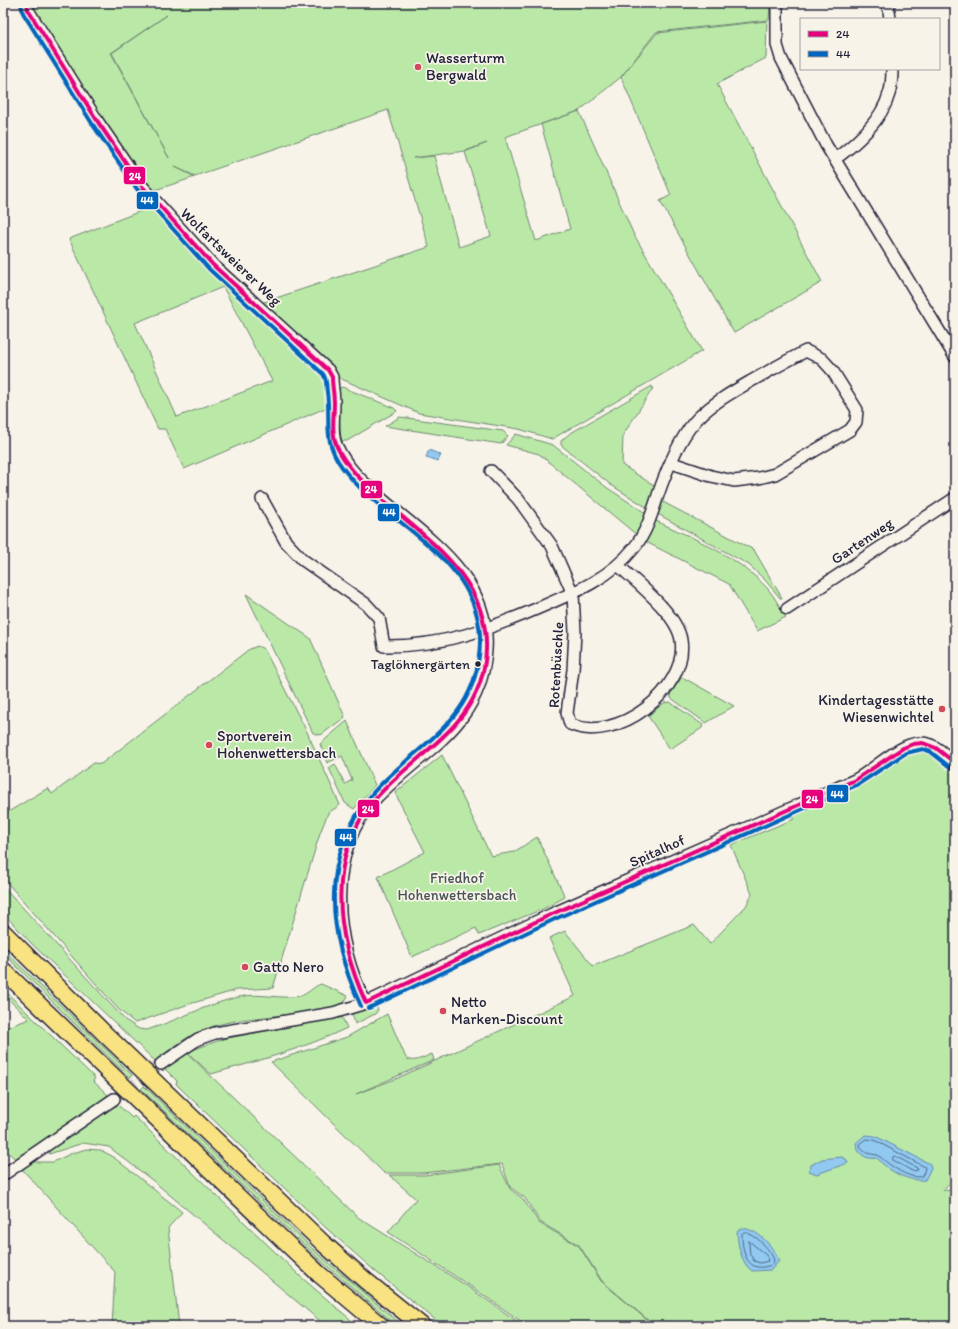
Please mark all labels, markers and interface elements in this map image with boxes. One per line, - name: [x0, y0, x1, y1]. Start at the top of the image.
- legend: [800, 18, 940, 70]
- text: 24: [836, 27, 850, 41]
- text: 44: [836, 47, 850, 61]
- place label: Wasserturm Bergwald: [426, 49, 505, 84]
- marker: Wasserturm Bergwald: [413, 62, 423, 72]
- line badge: 24: [123, 166, 146, 185]
- text: 24: [129, 170, 142, 183]
- line badge: 44: [136, 191, 159, 210]
- text: 44: [140, 194, 154, 207]
- street label: Wolfartsweierer Weg: [177, 204, 285, 310]
- line badge: 24: [360, 480, 383, 499]
- text: 24: [365, 483, 378, 496]
- line badge: 44: [377, 503, 400, 522]
- text: 44: [382, 506, 396, 519]
- street label: Gartenweg: [828, 514, 897, 568]
- street label: Rotenbüschle: [545, 621, 567, 709]
- place label: Taglöhnergärten: [371, 656, 470, 673]
- marker: Taglöhnergärten: [473, 659, 483, 669]
- place label: Kindertagesstätte Wiesenwichtel: [818, 691, 935, 726]
- marker: Kindertagesstätte Wiesenwichtel: [937, 704, 947, 714]
- place label: Sportverein Hohenwettersbach: [217, 727, 336, 762]
- marker: Sportverein Hohenwettersbach: [204, 740, 214, 750]
- line badge: 44: [826, 784, 849, 803]
- text: 44: [830, 788, 844, 801]
- line badge: 24: [801, 789, 824, 809]
- text: 24: [806, 793, 819, 806]
- line badge: 24: [357, 799, 380, 818]
- text: 24: [362, 803, 375, 816]
- line badge: 44: [334, 828, 357, 847]
- text: 44: [339, 831, 353, 844]
- street label: Spitalhof: [626, 831, 688, 871]
- park label: Friedhof Hohenwettersbach: [397, 869, 517, 904]
- place label: Gatto Nero: [253, 958, 324, 976]
- marker: Gatto Nero: [240, 962, 250, 972]
- place label: Netto Marken-Discount: [451, 993, 563, 1028]
- marker: Netto Marken-Discount: [438, 1006, 448, 1016]

